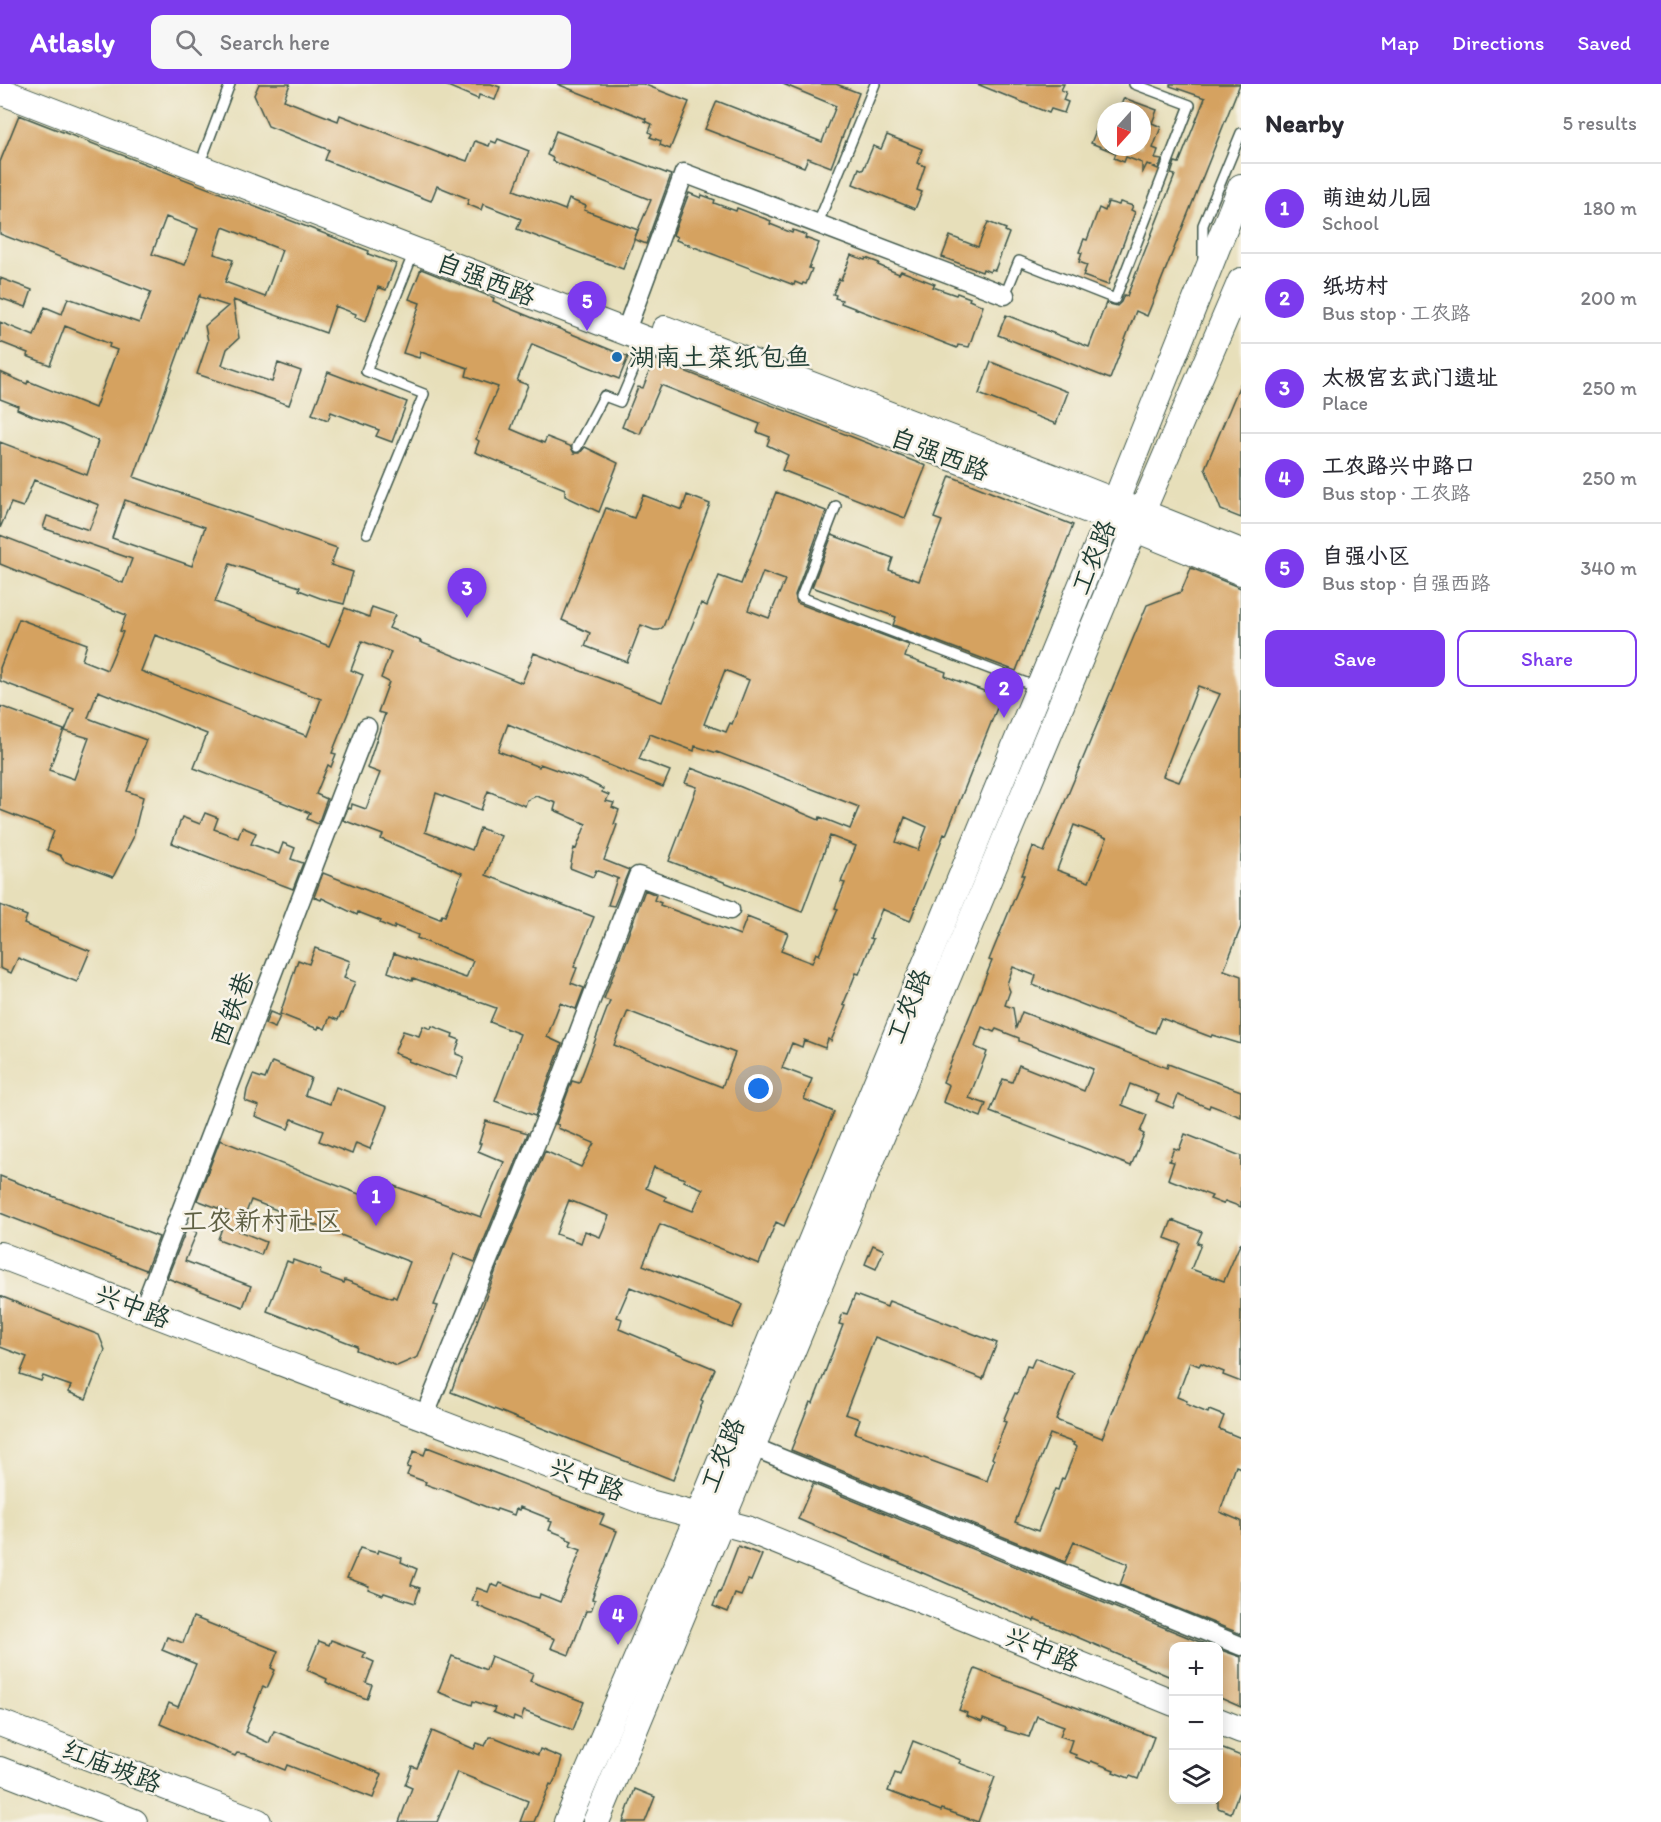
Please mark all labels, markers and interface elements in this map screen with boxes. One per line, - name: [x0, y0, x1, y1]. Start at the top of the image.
- search box: [151, 15, 571, 69]
- text: Atlasly: [30, 25, 115, 59]
- icon: search: [172, 26, 205, 59]
- text: Search here: [220, 29, 330, 56]
- text: Map: [1381, 30, 1419, 55]
- text: Directions: [1452, 30, 1544, 55]
- text: Saved: [1577, 30, 1631, 55]
- north arrow: [1097, 102, 1151, 156]
- text: Nearby: [1265, 107, 1344, 139]
- text: 5 results: [1563, 111, 1637, 135]
- text: 萌迪幼儿园: [1322, 184, 1432, 211]
- text: 1: [1280, 196, 1289, 220]
- text: 180 m: [1583, 196, 1637, 220]
- text: School: [1322, 211, 1379, 235]
- street label: 自强西路: [432, 245, 540, 313]
- text: 纸坊村: [1322, 272, 1388, 299]
- pin: 5: [568, 282, 606, 331]
- text: 2: [1279, 286, 1290, 310]
- text: 200 m: [1581, 286, 1637, 310]
- text: Bus stop · 工农路: [1322, 301, 1470, 325]
- place label: 湖南土菜纸包鱼: [629, 341, 811, 373]
- marker: 湖南土菜纸包鱼: [610, 350, 624, 364]
- text: 太极宫玄武门遗址: [1322, 364, 1498, 391]
- text: 3: [1279, 376, 1290, 400]
- text: 250 m: [1582, 376, 1637, 400]
- text: Place: [1322, 391, 1368, 415]
- street label: 自强西路: [886, 420, 994, 488]
- text: 工农路兴中路口: [1322, 452, 1476, 479]
- text: 4: [1278, 466, 1291, 490]
- text: 250 m: [1582, 466, 1637, 490]
- text: Bus stop · 工农路: [1322, 481, 1470, 505]
- street label: 工农路: [1064, 515, 1122, 599]
- text: 自强小区: [1322, 542, 1410, 569]
- text: 5: [1279, 556, 1290, 580]
- text: 340 m: [1580, 556, 1637, 580]
- pin: 3: [448, 568, 486, 618]
- text: Bus stop · 自强西路: [1322, 571, 1490, 595]
- button: Save: [1265, 630, 1445, 687]
- button: Share: [1457, 630, 1637, 687]
- pin: 2: [984, 668, 1024, 718]
- street label: 工农路: [879, 964, 937, 1048]
- street label: 西铁巷: [203, 967, 261, 1051]
- your location: [744, 1074, 773, 1103]
- pin: 1: [356, 1176, 395, 1226]
- district label: 工农新村社区: [180, 1204, 342, 1237]
- street label: 兴中路: [91, 1277, 175, 1335]
- street label: 工农路: [693, 1413, 751, 1497]
- street label: 兴中路: [545, 1450, 629, 1508]
- pin: 4: [598, 1596, 638, 1645]
- street label: 兴中路: [1000, 1620, 1084, 1678]
- map controls: [1169, 1642, 1223, 1804]
- button: +: [1169, 1642, 1223, 1696]
- button: −: [1169, 1696, 1223, 1750]
- street label: 红庙坡路: [58, 1732, 166, 1800]
- button: layers: [1169, 1750, 1223, 1804]

